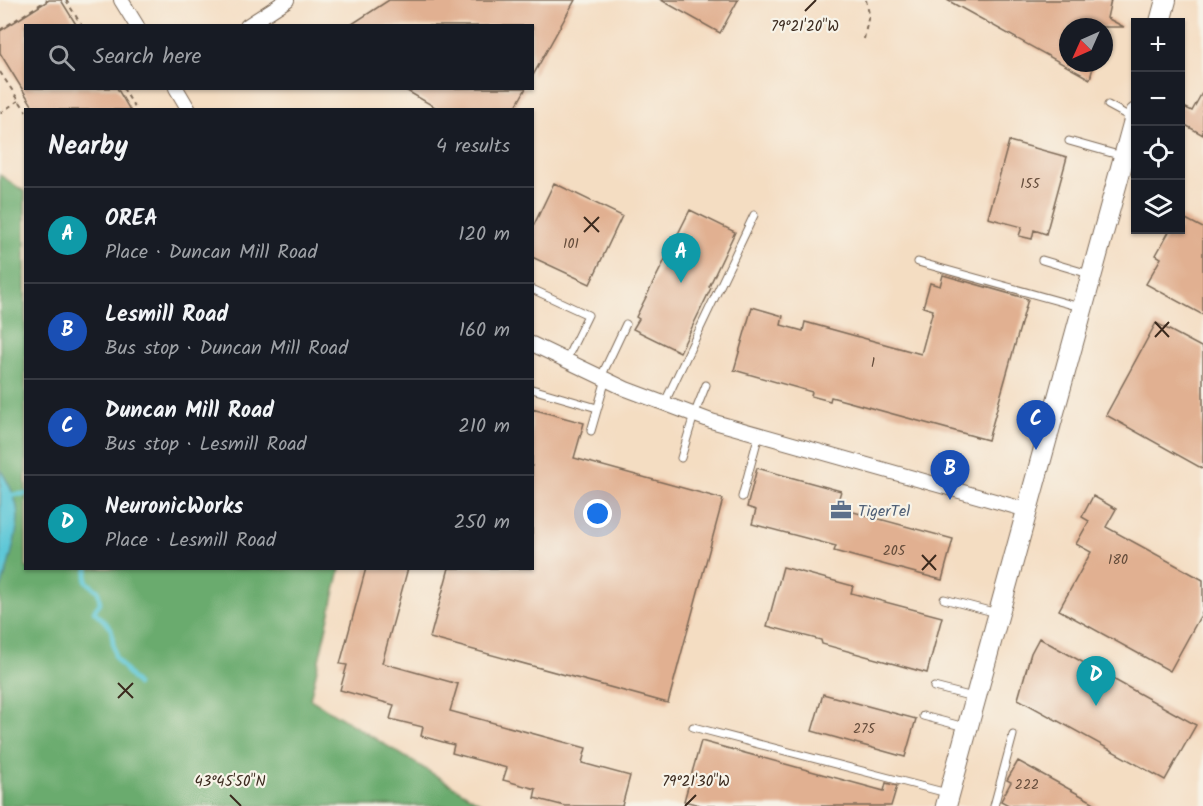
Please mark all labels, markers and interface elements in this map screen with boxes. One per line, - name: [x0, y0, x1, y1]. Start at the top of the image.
- text: 79°21'20"W: [771, 15, 839, 39]
- north arrow: [1059, 18, 1113, 72]
- map controls: [1131, 18, 1185, 234]
- button: +: [1131, 18, 1185, 72]
- search box: [24, 24, 534, 90]
- text: Search here: [93, 40, 201, 75]
- icon: search: [45, 41, 78, 74]
- button: −: [1131, 72, 1185, 126]
- text: Nearby: [48, 126, 128, 168]
- button: locate: [1131, 126, 1185, 180]
- text: 4 results: [436, 131, 510, 163]
- house number: 155: [1020, 173, 1041, 195]
- button: layers: [1131, 180, 1185, 234]
- text: OREA: [105, 202, 158, 237]
- text: A: [61, 219, 74, 251]
- text: 120 m: [458, 219, 510, 251]
- house number: 101: [563, 233, 579, 255]
- pin: A: [662, 234, 700, 283]
- text: Place · Duncan Mill Road: [105, 237, 317, 269]
- text: Lesmill Road: [105, 298, 228, 333]
- text: B: [61, 315, 74, 347]
- text: 160 m: [459, 315, 510, 347]
- text: Bus stop · Duncan Mill Road: [105, 333, 348, 365]
- house number: 1: [871, 352, 875, 374]
- text: Duncan Mill Road: [105, 394, 274, 429]
- pin: C: [1016, 400, 1056, 450]
- text: C: [61, 411, 74, 443]
- text: 210 m: [458, 411, 510, 443]
- text: Bus stop · Lesmill Road: [105, 429, 307, 461]
- pin: B: [930, 450, 970, 500]
- text: NeuronicWorks: [105, 490, 243, 525]
- office icon: TigerTel: [829, 498, 853, 522]
- your location: [583, 499, 612, 528]
- place label: TigerTel: [858, 499, 910, 524]
- text: D: [61, 507, 74, 539]
- text: 250 m: [454, 507, 510, 539]
- text: Place · Lesmill Road: [105, 525, 276, 557]
- house number: 205: [883, 540, 907, 562]
- house number: 180: [1108, 549, 1128, 571]
- pin: D: [1076, 656, 1116, 706]
- house number: 275: [853, 718, 877, 740]
- text: 43°45'50"N: [194, 770, 266, 794]
- text: 79°21'30"W: [662, 770, 730, 794]
- house number: 222: [1015, 774, 1039, 796]

